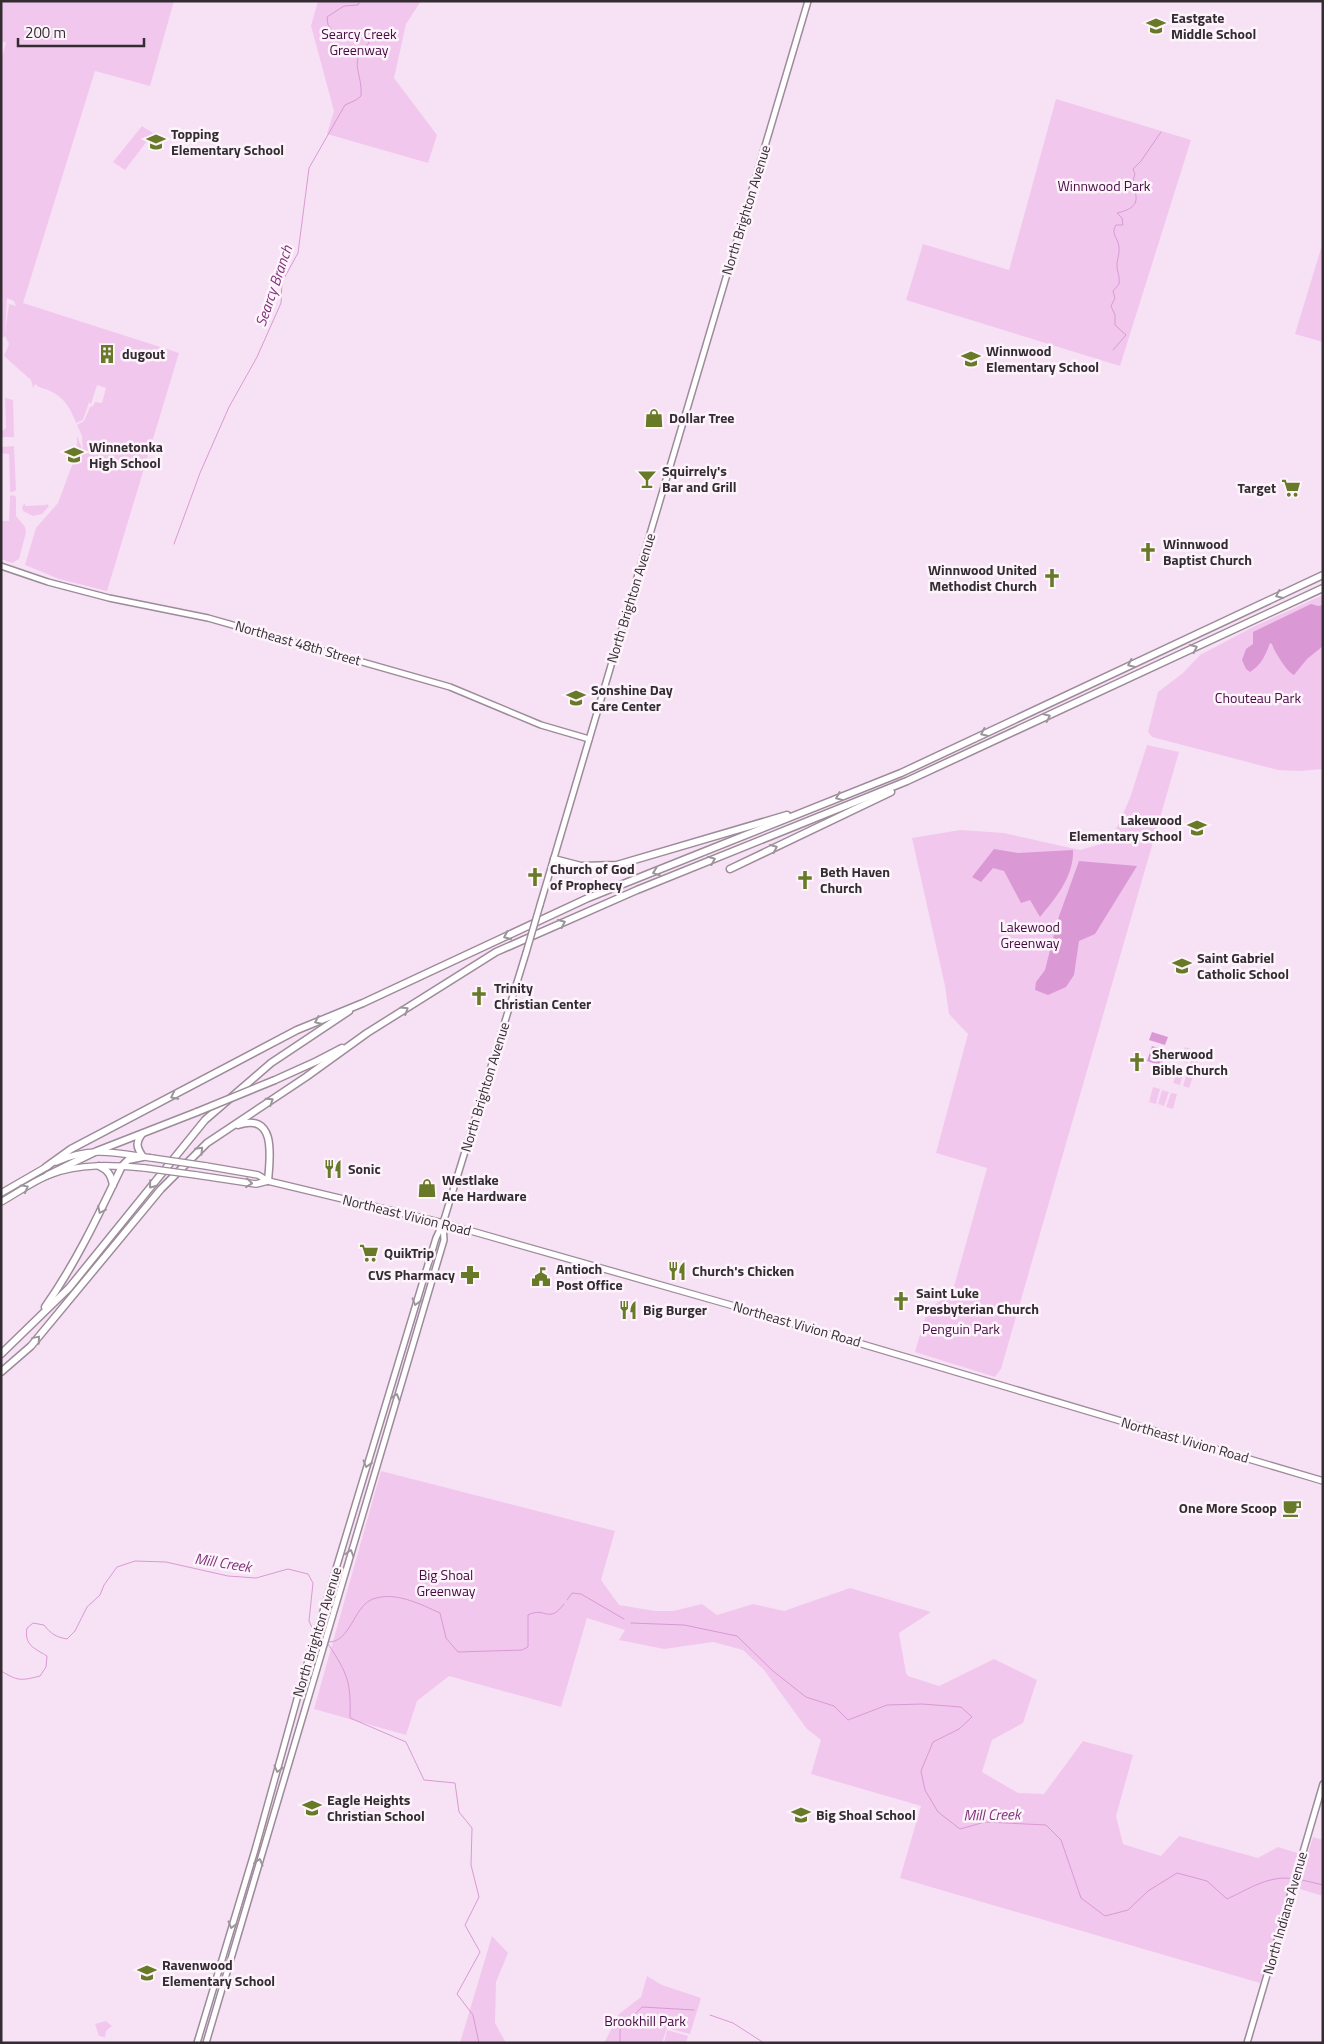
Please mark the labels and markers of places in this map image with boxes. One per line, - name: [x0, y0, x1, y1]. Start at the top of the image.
- place label: Eastgate Middle School: [1171, 7, 1256, 44]
- school or university icon: Eastgate Middle School: [1145, 15, 1167, 37]
- place label: Topping Elementary School: [171, 123, 284, 160]
- school or university icon: Topping Elementary School: [145, 131, 167, 153]
- place label: Winnwood Elementary School: [986, 340, 1099, 377]
- building icon: dugout: [96, 343, 118, 365]
- place label: dugout: [122, 343, 165, 364]
- school or university icon: Winnwood Elementary School: [960, 348, 982, 370]
- shop icon: Dollar Tree: [643, 407, 665, 429]
- place label: Dollar Tree: [669, 407, 735, 428]
- place label: Winnetonka High School: [89, 436, 163, 473]
- school or university icon: Winnetonka High School: [63, 444, 85, 466]
- place label: Squirrely's Bar and Grill: [662, 460, 737, 497]
- bar icon: Squirrely's Bar and Grill: [636, 468, 658, 490]
- place label: Target: [1238, 477, 1276, 498]
- supermarket icon: Target: [1280, 477, 1302, 499]
- place label: Winnwood Baptist Church: [1163, 533, 1252, 570]
- church icon: Winnwood Baptist Church: [1137, 541, 1159, 563]
- place label: Winnwood United Methodist Church: [928, 559, 1037, 596]
- church icon: Winnwood United Methodist Church: [1041, 567, 1063, 589]
- place label: Sonshine Day Care Center: [591, 679, 673, 716]
- school or university icon: Sonshine Day Care Center: [565, 687, 587, 709]
- place label: Lakewood Elementary School: [1069, 809, 1182, 846]
- school or university icon: Lakewood Elementary School: [1186, 817, 1208, 839]
- place label: Church of God of Prophecy: [550, 858, 635, 895]
- place label: Beth Haven Church: [820, 861, 890, 898]
- church icon: Church of God of Prophecy: [524, 866, 546, 888]
- church icon: Beth Haven Church: [794, 869, 816, 891]
- place label: Saint Gabriel Catholic School: [1197, 947, 1289, 984]
- school or university icon: Saint Gabriel Catholic School: [1171, 955, 1193, 977]
- place label: Trinity Christian Center: [494, 977, 591, 1014]
- church icon: Trinity Christian Center: [468, 985, 490, 1007]
- place label: Sherwood Bible Church: [1152, 1043, 1228, 1080]
- church icon: Sherwood Bible Church: [1126, 1051, 1148, 1073]
- restaurant icon: Sonic: [322, 1158, 344, 1180]
- place label: Sonic: [348, 1158, 381, 1179]
- place label: Westlake Ace Hardware: [442, 1169, 527, 1206]
- shop icon: Westlake Ace Hardware: [416, 1177, 438, 1199]
- supermarket icon: QuikTrip: [358, 1242, 380, 1264]
- place label: QuikTrip: [384, 1242, 434, 1263]
- place label: Antioch Post Office: [556, 1258, 623, 1295]
- restaurant icon: Church's Chicken: [666, 1260, 688, 1282]
- place label: Church's Chicken: [692, 1260, 794, 1281]
- place label: CVS Pharmacy: [368, 1264, 455, 1285]
- pharmacy icon: CVS Pharmacy: [459, 1264, 481, 1286]
- public building icon: Antioch Post Office: [530, 1266, 552, 1288]
- place label: Saint Luke Presbyterian Church: [916, 1282, 1039, 1319]
- church icon: Saint Luke Presbyterian Church: [890, 1290, 912, 1312]
- restaurant icon: Big Burger: [617, 1299, 639, 1321]
- place label: Big Burger: [643, 1299, 707, 1320]
- place label: One More Scoop: [1179, 1497, 1277, 1518]
- cafe icon: One More Scoop: [1281, 1497, 1303, 1519]
- place label: Eagle Heights Christian School: [327, 1789, 425, 1826]
- school or university icon: Eagle Heights Christian School: [301, 1797, 323, 1819]
- school or university icon: Big Shoal School: [790, 1804, 812, 1826]
- place label: Big Shoal School: [816, 1804, 916, 1825]
- place label: Ravenwood Elementary School: [162, 1954, 275, 1991]
- school or university icon: Ravenwood Elementary School: [136, 1962, 158, 1984]

